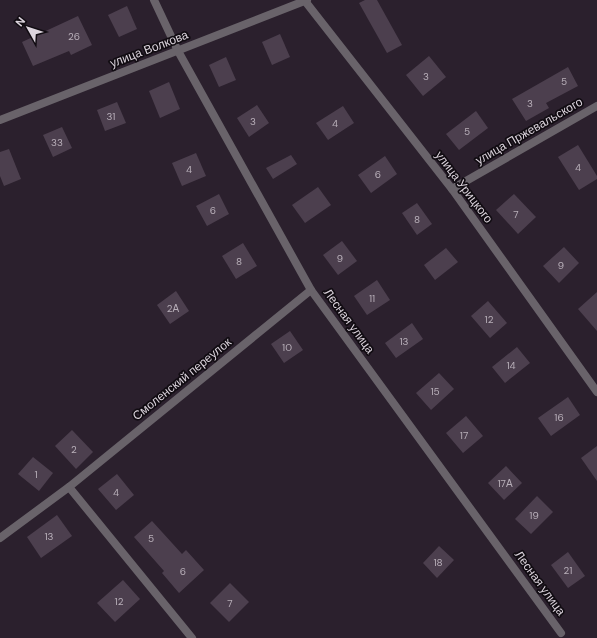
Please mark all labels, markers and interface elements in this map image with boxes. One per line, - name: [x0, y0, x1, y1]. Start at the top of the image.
- north arrow: [8, 8, 48, 48]
- text: N: [12, 14, 28, 29]
- street label: улица Волкова: [108, 27, 191, 71]
- house number: 26: [68, 30, 80, 43]
- house number: 3: [423, 70, 429, 83]
- house number: 5: [561, 75, 567, 88]
- street label: улица Пржевальского: [473, 94, 586, 168]
- house number: 3: [527, 97, 533, 110]
- house number: 31: [107, 110, 115, 123]
- house number: 3: [250, 115, 256, 128]
- house number: 4: [332, 117, 338, 130]
- house number: 5: [464, 125, 470, 138]
- house number: 33: [51, 136, 63, 149]
- street label: улица Урицкого: [432, 148, 497, 227]
- house number: 4: [575, 161, 581, 174]
- house number: 4: [186, 163, 192, 176]
- house number: 6: [375, 168, 381, 181]
- house number: 6: [210, 204, 216, 217]
- house number: 7: [513, 208, 519, 221]
- house number: 8: [414, 213, 420, 226]
- house number: 9: [337, 252, 343, 265]
- house number: 8: [236, 255, 242, 268]
- house number: 9: [558, 259, 564, 272]
- street label: Лесная улица: [320, 285, 378, 357]
- house number: 11: [369, 292, 375, 305]
- house number: 2А: [167, 302, 180, 315]
- house number: 12: [485, 313, 494, 326]
- street label: Смоленский переулок: [129, 334, 235, 424]
- house number: 13: [399, 335, 409, 348]
- house number: 10: [282, 341, 292, 354]
- house number: 14: [506, 359, 516, 372]
- house number: 15: [430, 385, 440, 398]
- house number: 16: [554, 411, 564, 424]
- house number: 17: [460, 429, 468, 442]
- house number: 2: [71, 443, 77, 456]
- house number: 1: [34, 468, 38, 481]
- house number: 17А: [497, 477, 513, 490]
- house number: 4: [113, 486, 119, 499]
- house number: 19: [529, 509, 539, 522]
- house number: 13: [44, 530, 54, 543]
- house number: 5: [148, 532, 154, 545]
- street label: Лесная улица: [511, 547, 569, 619]
- house number: 18: [433, 556, 443, 569]
- house number: 21: [564, 564, 572, 577]
- house number: 6: [180, 565, 186, 578]
- house number: 12: [115, 595, 124, 608]
- house number: 7: [227, 597, 233, 610]

